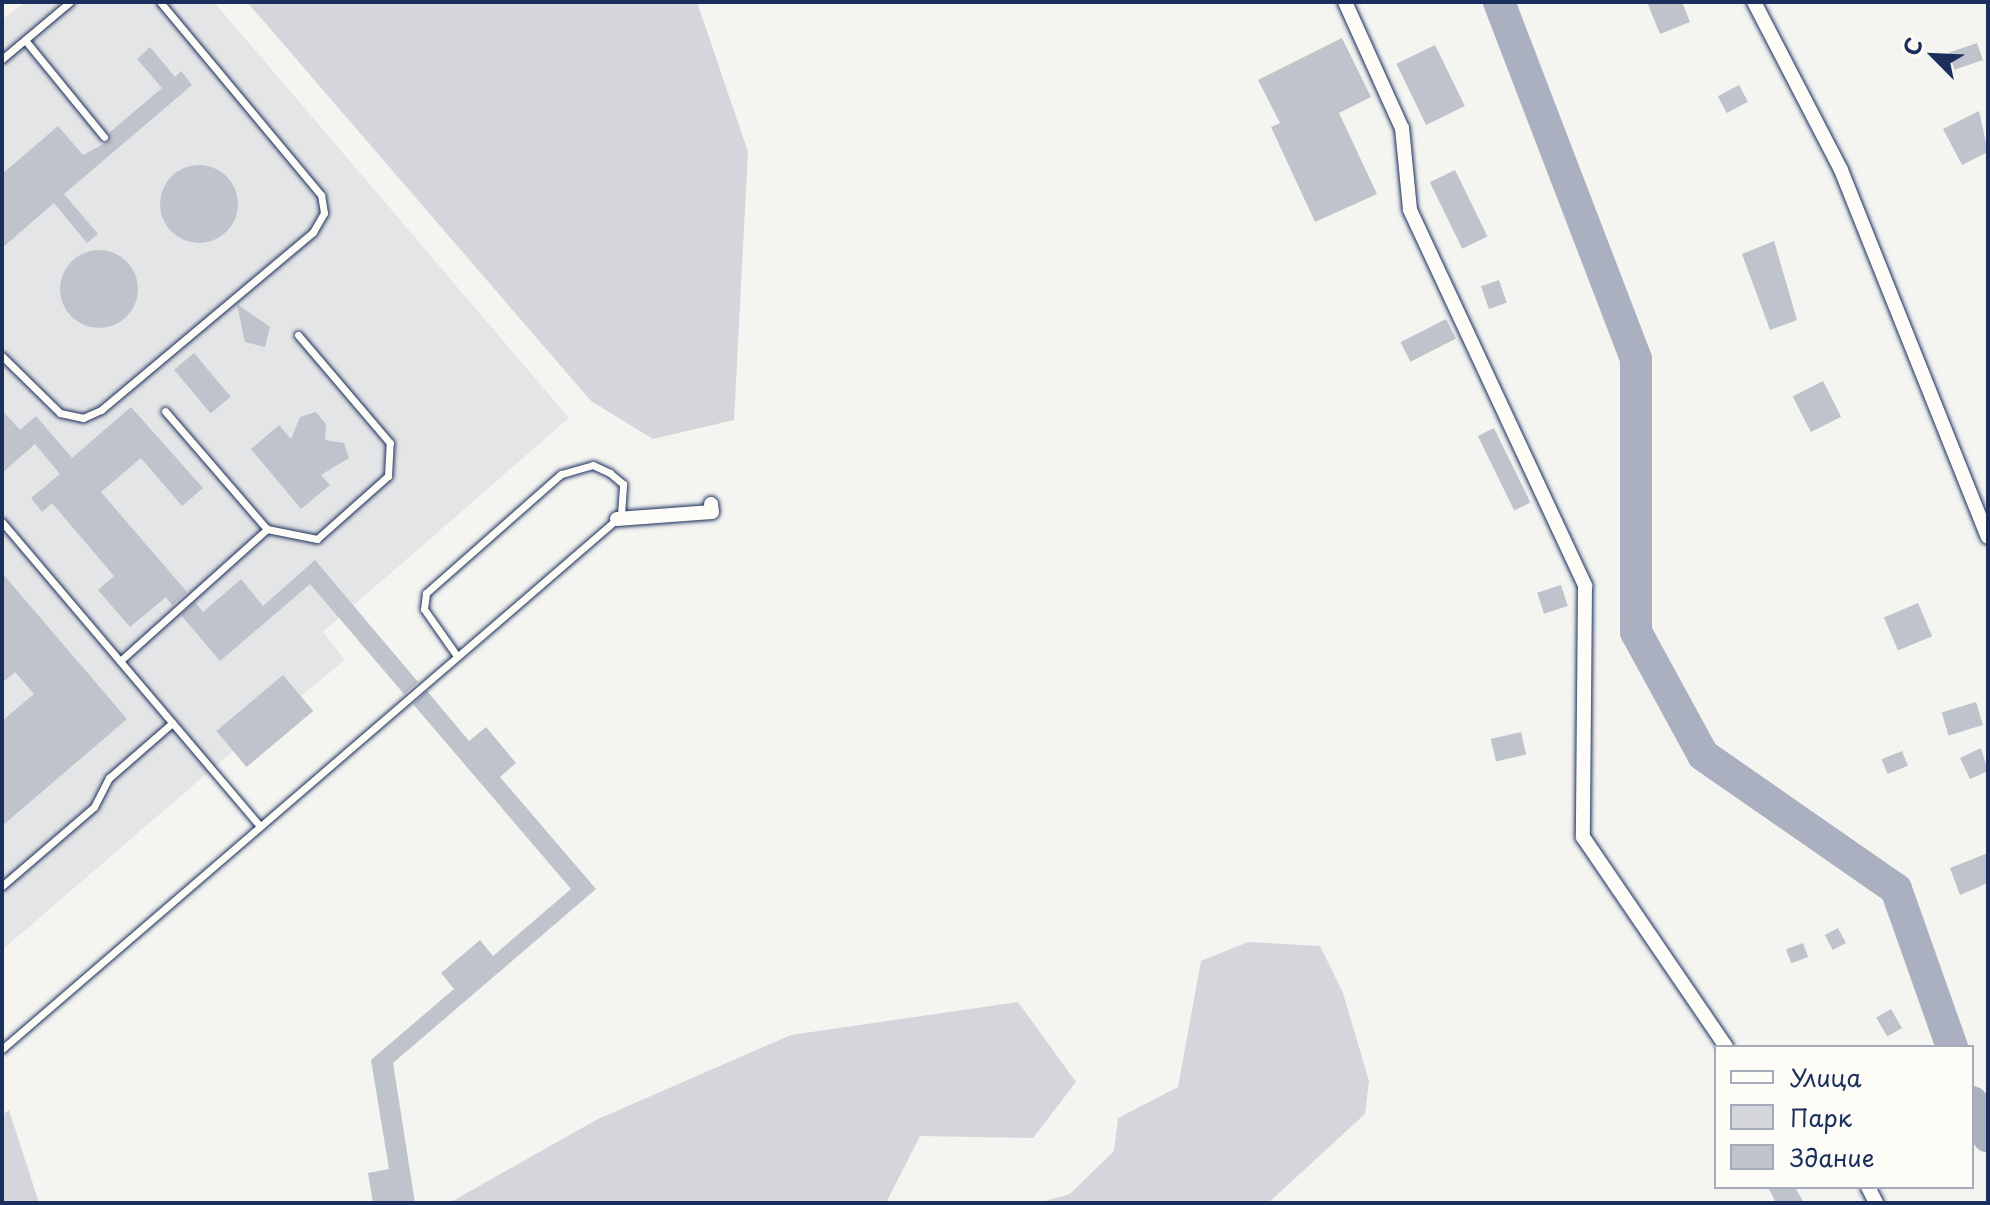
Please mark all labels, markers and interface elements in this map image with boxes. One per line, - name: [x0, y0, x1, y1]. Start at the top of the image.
- north arrow: [1894, 16, 1974, 96]
- text: С: [1893, 32, 1930, 60]
- legend: [1714, 1045, 1974, 1189]
- text: Улица: [1790, 1059, 1862, 1095]
- text: Парк: [1790, 1099, 1852, 1135]
- text: Здание: [1790, 1139, 1875, 1175]

